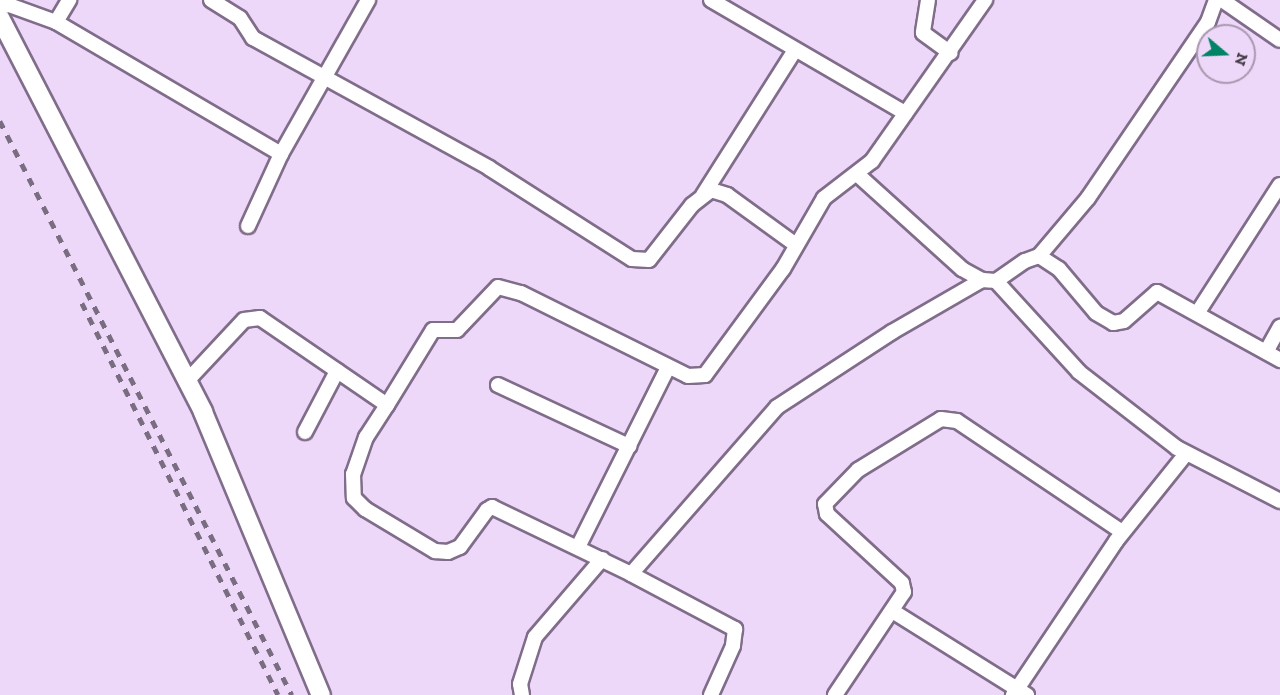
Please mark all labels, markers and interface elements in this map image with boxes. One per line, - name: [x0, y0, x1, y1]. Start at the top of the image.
- north arrow: [1196, 24, 1256, 84]
- text: N: [1231, 51, 1253, 68]

